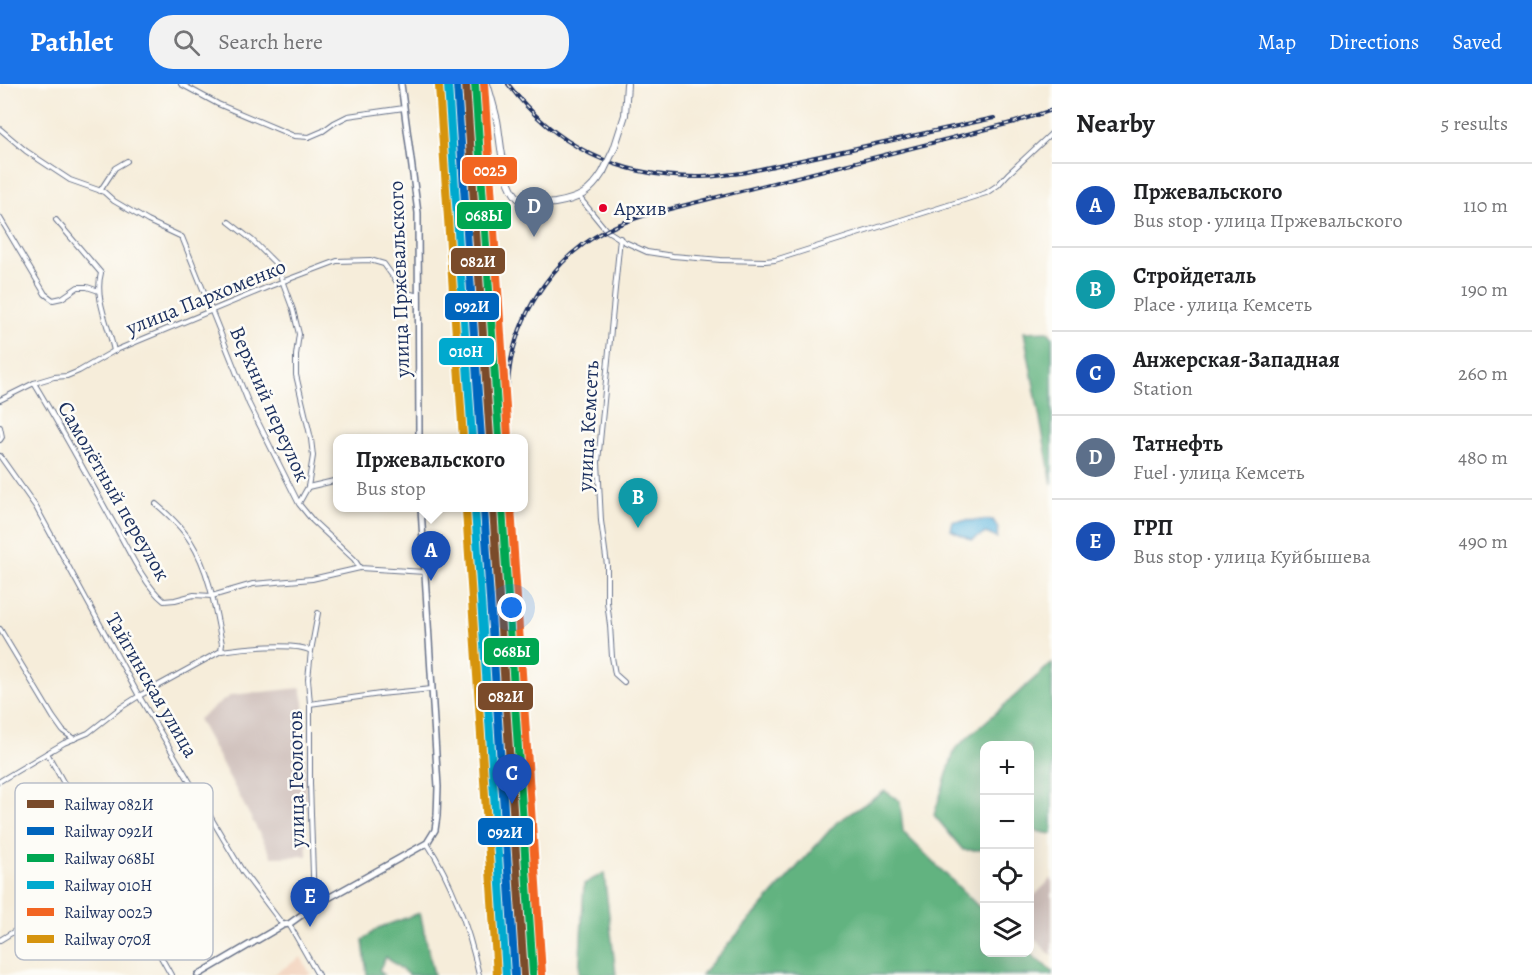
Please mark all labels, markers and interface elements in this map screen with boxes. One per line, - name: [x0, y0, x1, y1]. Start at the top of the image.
- search box: [149, 15, 569, 69]
- text: Pathlet: [30, 23, 113, 61]
- icon: search: [170, 26, 203, 59]
- text: Search here: [218, 27, 323, 57]
- text: Map: [1258, 28, 1296, 56]
- text: Directions: [1329, 28, 1419, 56]
- text: Saved: [1452, 28, 1502, 56]
- text: Nearby: [1076, 106, 1155, 141]
- text: 5 results: [1441, 110, 1508, 137]
- line badge: 002Э: [461, 156, 518, 185]
- text: 002Э: [473, 160, 507, 182]
- text: Пржевальского: [1133, 177, 1282, 207]
- street label: улица Пржевальского: [382, 180, 416, 379]
- pin: D: [514, 188, 554, 237]
- text: A: [1089, 192, 1102, 219]
- text: 110 m: [1463, 192, 1508, 219]
- place label: Архив: [613, 195, 666, 222]
- line badge: 068Ы: [456, 201, 512, 230]
- marker: Архив: [597, 202, 609, 214]
- text: 068Ы: [465, 205, 503, 227]
- text: Bus stop · улица Пржевальского: [1133, 207, 1403, 234]
- line badge: 082И: [450, 247, 506, 275]
- text: 082И: [460, 251, 496, 273]
- street label: улица Пархоменко: [121, 252, 290, 342]
- text: Стройдеталь: [1133, 261, 1256, 291]
- text: B: [1089, 276, 1102, 303]
- text: 190 m: [1461, 276, 1508, 303]
- text: Place · улица Кемсеть: [1133, 291, 1312, 318]
- line badge: 092И: [444, 292, 500, 321]
- text: 092И: [454, 296, 490, 318]
- street label: Верхний переулок: [223, 322, 317, 486]
- line badge: 010Н: [438, 337, 495, 366]
- text: 010Н: [449, 341, 483, 363]
- text: Анжерская-Западная: [1133, 345, 1340, 375]
- street label: улица Кемсеть: [571, 360, 605, 493]
- text: C: [1089, 360, 1102, 387]
- text: 260 m: [1458, 360, 1508, 387]
- text: Station: [1133, 375, 1193, 402]
- street label: Самолётный переулок: [51, 396, 177, 586]
- text: Татнефть: [1133, 429, 1223, 459]
- popup: [333, 434, 528, 512]
- text: D: [1089, 444, 1102, 471]
- text: 480 m: [1458, 444, 1508, 471]
- text: Пржевальского: [356, 445, 505, 475]
- text: Fuel · улица Кемсеть: [1133, 459, 1305, 486]
- text: Bus stop: [356, 475, 426, 502]
- pin: B: [618, 478, 658, 528]
- text: ГРП: [1133, 513, 1173, 543]
- text: E: [1090, 528, 1101, 555]
- text: 490 m: [1459, 528, 1508, 555]
- pin: A: [412, 532, 450, 581]
- text: Bus stop · улица Куйбышева: [1133, 543, 1371, 570]
- your location: [497, 593, 526, 622]
- street label: Тайгинская улица: [99, 607, 205, 763]
- line badge: 068Ы: [483, 637, 540, 666]
- text: 068Ы: [493, 641, 531, 663]
- line badge: 082И: [477, 682, 534, 711]
- text: 082И: [488, 686, 524, 708]
- street label: улица Геологов: [281, 710, 311, 849]
- map controls: [980, 741, 1034, 957]
- button: +: [980, 741, 1034, 795]
- pin: C: [492, 754, 532, 804]
- legend: [15, 783, 213, 960]
- text: Railway 082И: [64, 794, 154, 816]
- button: −: [980, 795, 1034, 849]
- line badge: 092И: [477, 817, 534, 846]
- text: Railway 092И: [64, 821, 153, 843]
- text: 092И: [487, 822, 523, 844]
- text: Railway 068Ы: [64, 848, 155, 870]
- button: locate: [980, 849, 1034, 903]
- text: Railway 010Н: [64, 875, 152, 897]
- pin: E: [290, 878, 330, 927]
- text: Railway 002Э: [64, 902, 152, 924]
- button: layers: [980, 903, 1034, 957]
- text: Railway 070Я: [64, 929, 152, 951]

